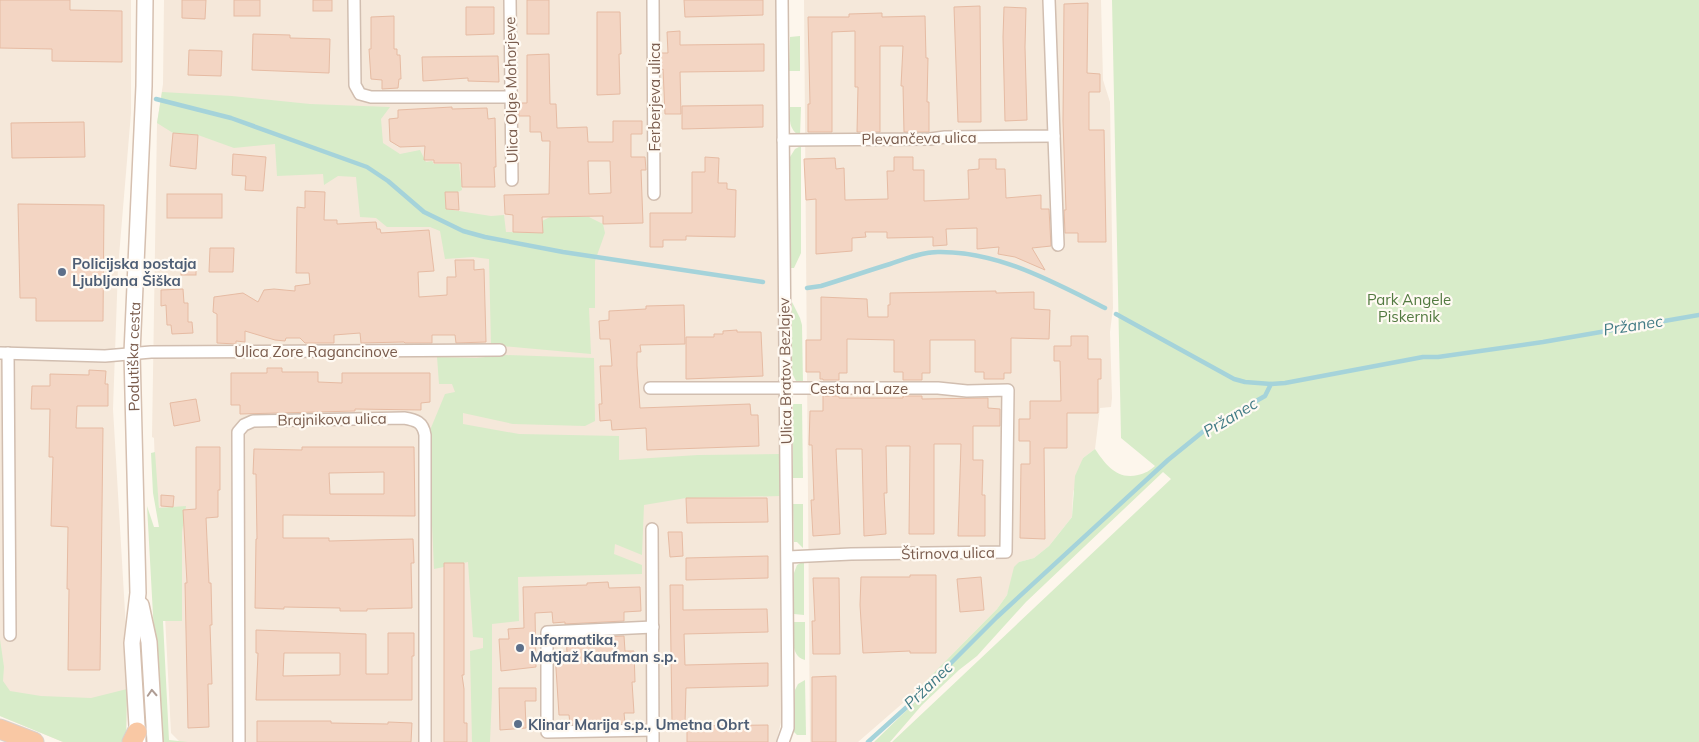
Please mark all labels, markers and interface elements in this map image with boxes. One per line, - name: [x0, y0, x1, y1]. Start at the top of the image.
- street label: Ulica Olge Mohorjeve: [500, 17, 522, 163]
- street label: Ferberjeva ulica: [645, 43, 664, 151]
- street label: Plevančeva ulica: [861, 127, 977, 149]
- place label: Policijska postaja Ljubljana Šiška: [72, 254, 197, 290]
- marker: Policijska postaja Ljubljana Šiška: [56, 266, 68, 278]
- park label: Park Angele Piskernik: [1367, 290, 1451, 326]
- street label: Ulica Bratov Bezlajev: [774, 297, 796, 445]
- street label: Podutiška cesta: [122, 301, 144, 412]
- water label: Pržanec: [1602, 310, 1664, 340]
- street label: Ulica Zore Ragancinove: [234, 342, 398, 361]
- street label: Cesta na Laze: [810, 379, 908, 398]
- water label: Pržanec: [1199, 393, 1261, 441]
- street label: Brajnikova ulica: [277, 409, 387, 429]
- street label: Štirnova ulica: [901, 543, 995, 563]
- place label: Informatika, Matjaž Kaufman s.p.: [530, 630, 677, 666]
- marker: Informatika, Matjaž Kaufman s.p.: [514, 642, 526, 654]
- water label: Pržanec: [900, 657, 957, 713]
- one-way arrow: [146, 689, 157, 697]
- place label: Klinar Marija s.p., Umetna Obrt: [528, 715, 750, 734]
- marker: Klinar Marija s.p., Umetna Obrt: [512, 718, 524, 730]

